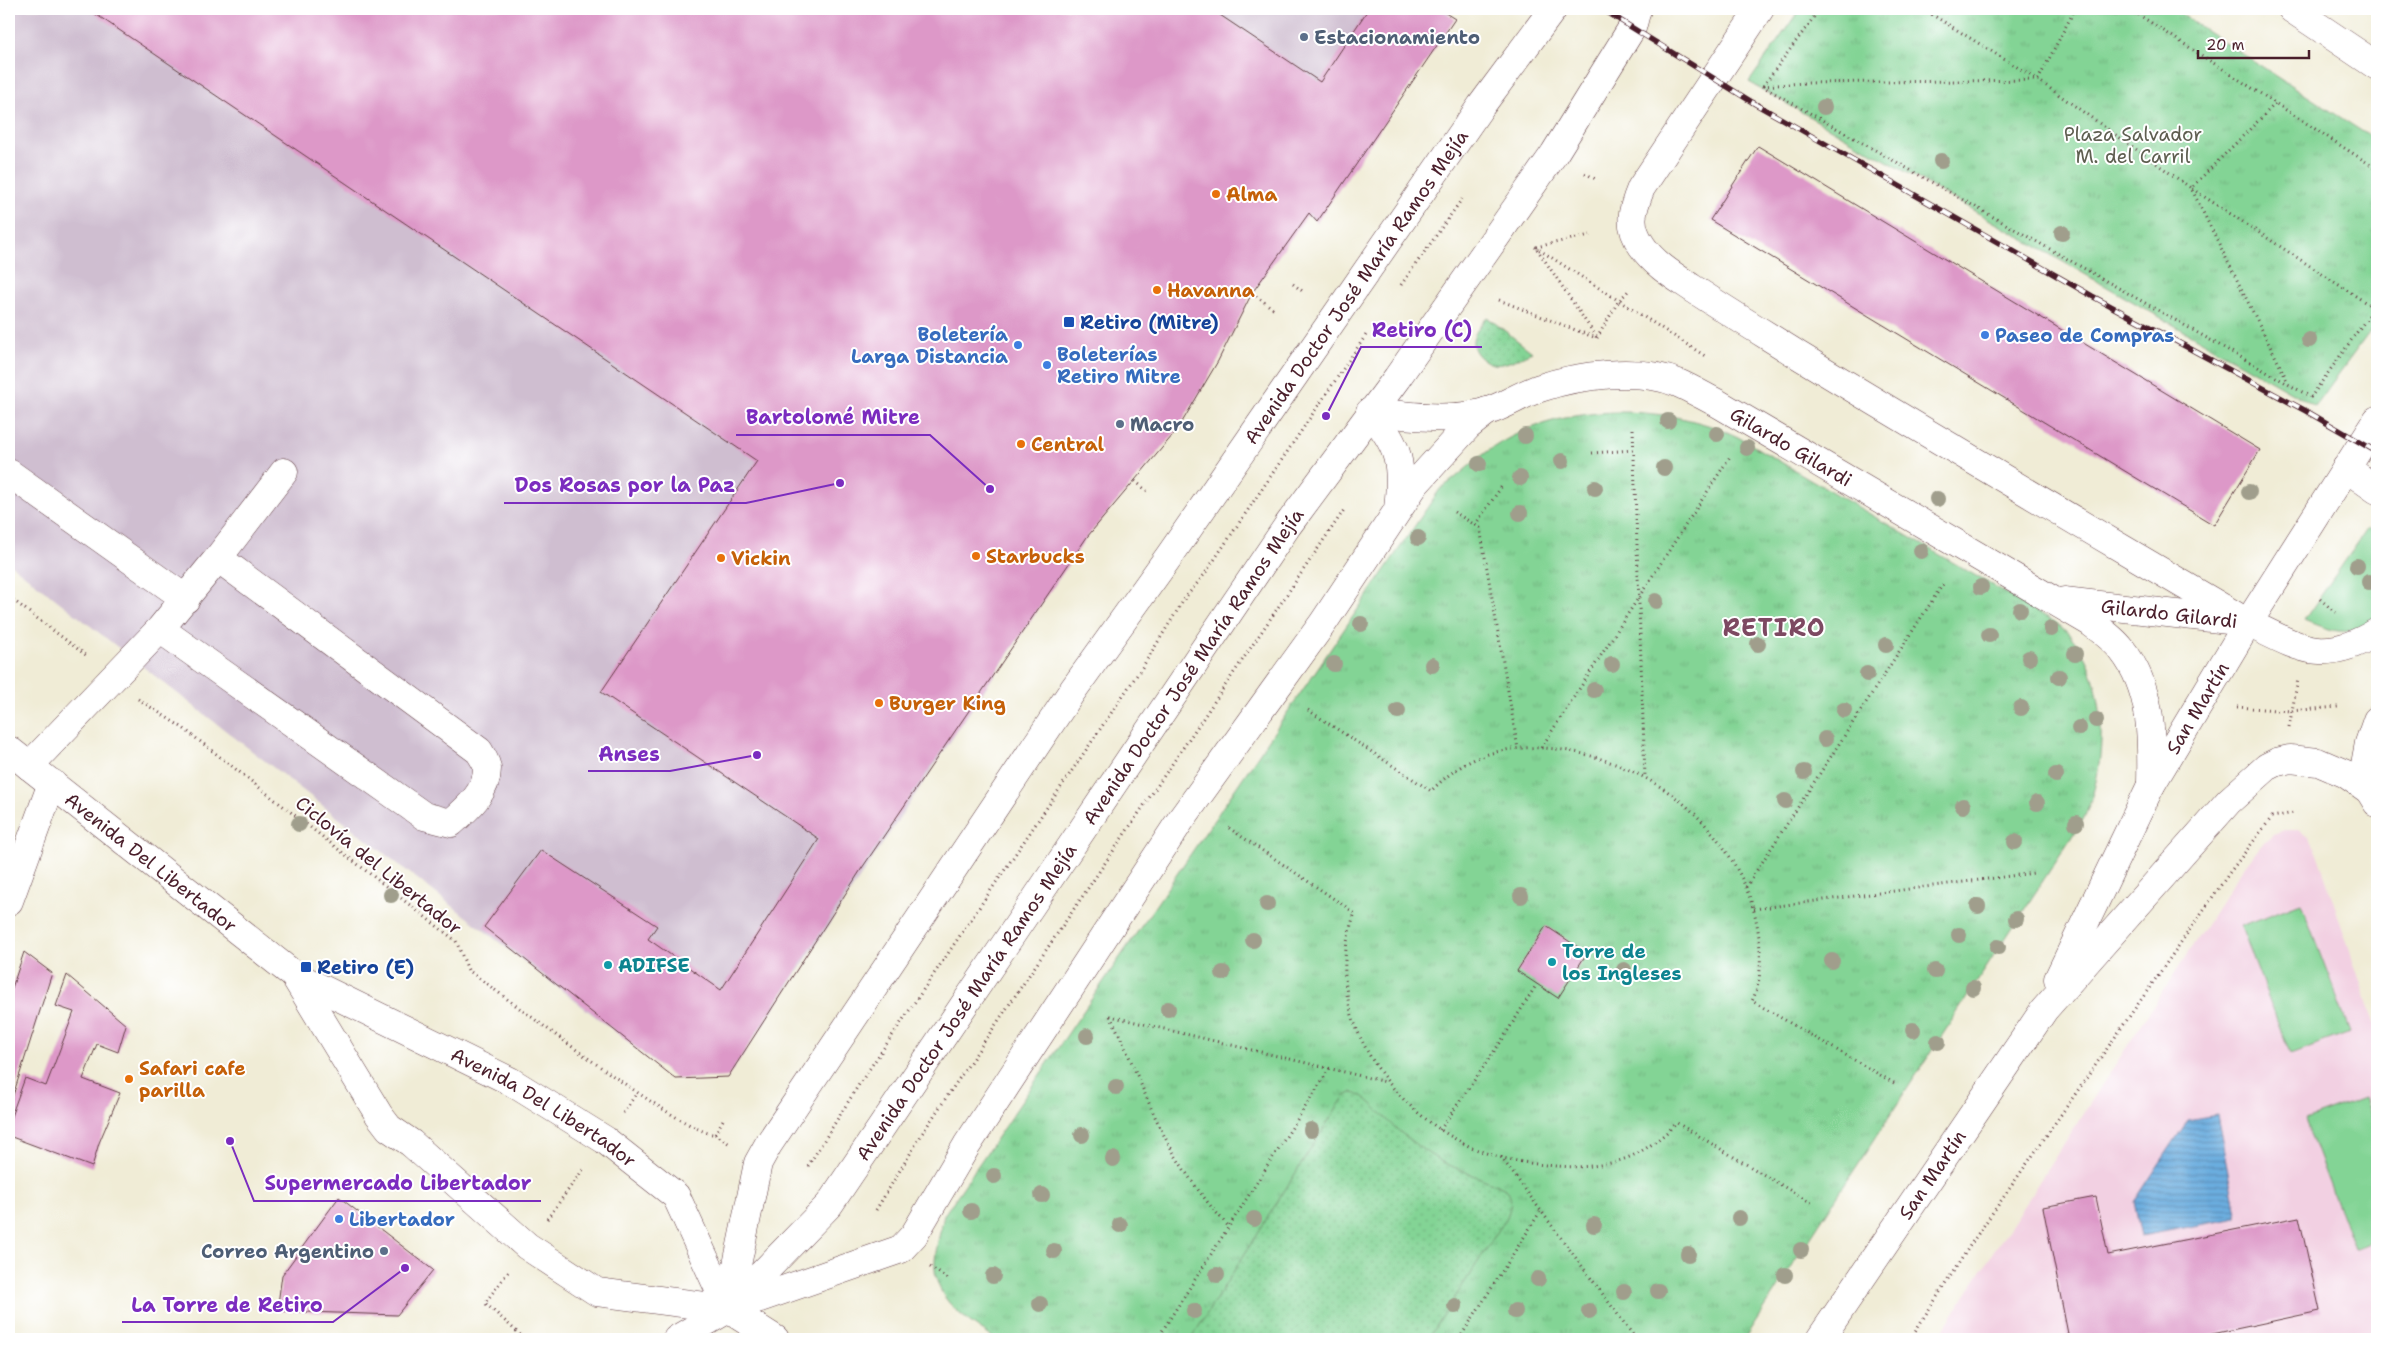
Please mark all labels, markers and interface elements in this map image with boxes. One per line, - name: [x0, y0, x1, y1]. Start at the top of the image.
- place label: Estacionamiento: [1314, 25, 1480, 50]
- scale bar: [2198, 28, 2310, 60]
- marker: Estacionamiento: [1298, 31, 1310, 43]
- text: 20 m: [2206, 35, 2245, 55]
- park label: Plaza Salvador M. del Carril: [2064, 122, 2202, 169]
- street label: Avenida Doctor José María Ramos Mejía: [1239, 125, 1474, 449]
- place label: Alma: [1226, 182, 1277, 207]
- marker: Alma: [1210, 188, 1222, 200]
- place label: Havanna: [1167, 278, 1255, 303]
- marker: Havanna: [1151, 284, 1163, 296]
- place label: Retiro (Mitre): [1080, 310, 1219, 335]
- callout: Retiro (C): [1361, 312, 1482, 347]
- marker: Retiro (Mitre): [1062, 315, 1076, 329]
- text: Retiro (C): [1372, 317, 1472, 343]
- place label: Boletería Larga Distancia: [851, 322, 1008, 369]
- place label: Paseo de Compras: [1995, 323, 2174, 348]
- marker: Paseo de Compras: [1979, 329, 1991, 341]
- marker: Boletería Larga Distancia: [1012, 339, 1024, 351]
- place label: Boleterías Retiro Mitre: [1057, 342, 1181, 389]
- marker: Boleterías Retiro Mitre: [1041, 359, 1053, 371]
- callout: Bartolomé Mitre: [736, 400, 930, 435]
- street label: Gilardo Gilardi: [1725, 401, 1856, 492]
- text: Bartolomé Mitre: [746, 404, 920, 430]
- place label: Macro: [1130, 412, 1194, 437]
- marker: Macro: [1114, 418, 1126, 430]
- place label: Central: [1031, 432, 1105, 457]
- marker: Central: [1015, 438, 1027, 450]
- callout: Dos Rosas por la Paz: [504, 468, 746, 503]
- text: Dos Rosas por la Paz: [514, 472, 736, 498]
- street label: Avenida Doctor José María Ramos Mejía: [1077, 503, 1309, 830]
- place label: Starbucks: [986, 544, 1085, 569]
- place label: Vickin: [731, 546, 791, 571]
- marker: Starbucks: [970, 550, 982, 562]
- marker: Vickin: [715, 552, 727, 564]
- street label: Gilardo Gilardi: [2100, 593, 2239, 634]
- district label: RETIRO: [1723, 612, 1825, 644]
- street label: San Martín: [2160, 658, 2235, 759]
- place label: Burger King: [889, 691, 1006, 716]
- marker: Burger King: [873, 697, 885, 709]
- callout: Anses: [588, 736, 670, 771]
- text: Anses: [598, 741, 660, 767]
- street label: Avenida Del Libertador: [60, 787, 242, 938]
- street label: Ciclovía del Libertador: [290, 790, 467, 940]
- street label: Avenida Doctor José María Ramos Mejía: [851, 839, 1082, 1166]
- place label: Torre de los Ingleses: [1562, 939, 1682, 986]
- place label: ADIFSE: [618, 953, 690, 978]
- place label: Retiro (E): [317, 955, 414, 980]
- marker: Torre de los Ingleses: [1546, 956, 1558, 968]
- marker: ADIFSE: [602, 959, 614, 971]
- marker: Retiro (E): [299, 960, 313, 974]
- street label: Avenida Del Libertador: [447, 1042, 641, 1173]
- place label: Safari cafe parilla: [139, 1056, 246, 1103]
- marker: Safari cafe parilla: [123, 1073, 135, 1085]
- street label: San Martín: [1893, 1125, 1972, 1224]
- callout: Supermercado Libertador: [254, 1166, 541, 1201]
- text: Supermercado Libertador: [264, 1170, 532, 1196]
- place label: Libertador: [349, 1207, 455, 1232]
- marker: Libertador: [333, 1213, 345, 1225]
- place label: Correo Argentino: [201, 1239, 374, 1264]
- marker: Correo Argentino: [378, 1245, 390, 1257]
- callout: La Torre de Retiro: [122, 1287, 333, 1322]
- text: La Torre de Retiro: [131, 1292, 323, 1318]

